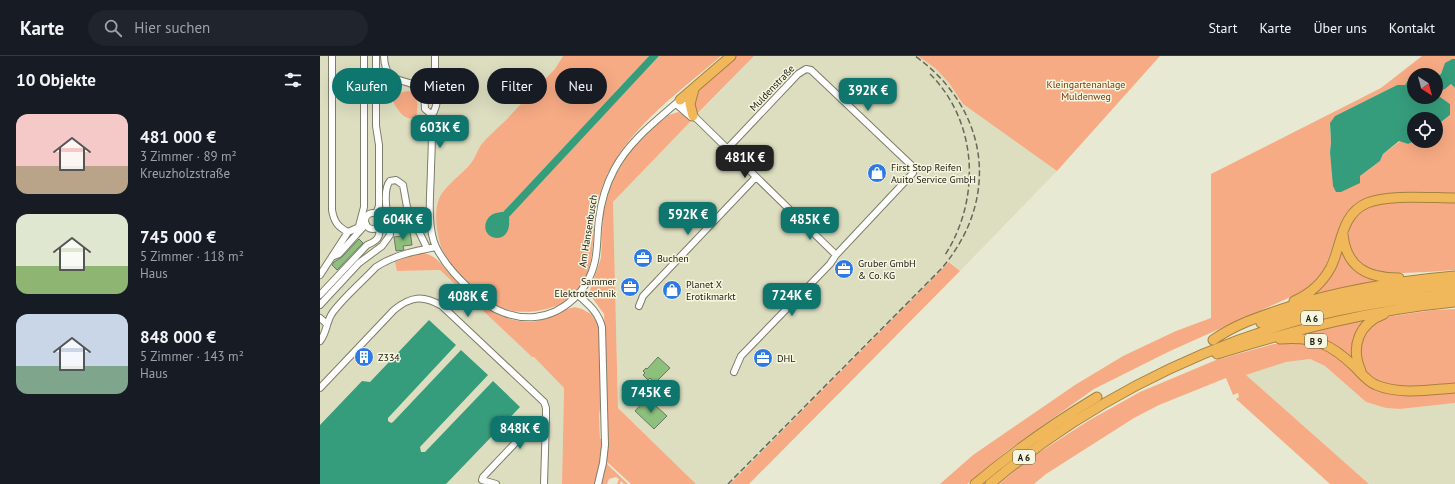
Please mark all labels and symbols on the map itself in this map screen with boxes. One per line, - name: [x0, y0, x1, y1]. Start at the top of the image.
- street label: Muldenstraße: [747, 62, 797, 114]
- north arrow: [1407, 68, 1443, 104]
- pin: 392K €: [835, 78, 901, 112]
- park label: Kleingartenanlage Muldenweg: [1047, 78, 1125, 103]
- pin: 603K €: [407, 115, 473, 149]
- pin: 481K €: [712, 145, 778, 179]
- place label: First Stop Reifen Auito Service GmbH: [891, 161, 976, 186]
- shop icon: First Stop Reifen Auito Service GmbH: [866, 162, 888, 184]
- street label: Am Hansenbusch: [576, 194, 600, 268]
- pin: 592K €: [655, 202, 721, 236]
- pin: 604K €: [370, 207, 436, 241]
- pin: 485K €: [777, 207, 843, 241]
- office icon: Buchen: [632, 247, 654, 269]
- place label: Buchen: [657, 252, 689, 265]
- place label: Gruber GmbH & Co. KG: [858, 257, 916, 282]
- office icon: Gruber GmbH & Co. KG: [833, 258, 855, 280]
- place label: Sammer Elektrotechnik: [555, 275, 617, 300]
- office icon: Sammer Elektrotechnik: [619, 276, 641, 298]
- place label: Planet X Erotikmarkt: [686, 278, 736, 303]
- shop icon: Planet X Erotikmarkt: [661, 279, 683, 301]
- pin: 724K €: [759, 283, 825, 317]
- pin: 408K €: [435, 284, 501, 318]
- road number: A 6: [1301, 311, 1323, 325]
- road number: B 9: [1305, 334, 1327, 348]
- building icon: Z334: [353, 346, 375, 368]
- office icon: DHL: [752, 347, 774, 369]
- place label: Z334: [378, 351, 400, 364]
- place label: DHL: [777, 352, 795, 365]
- pin: 745K €: [618, 380, 684, 414]
- pin: 848K €: [487, 416, 553, 450]
- road number: A 6: [1013, 450, 1035, 464]

